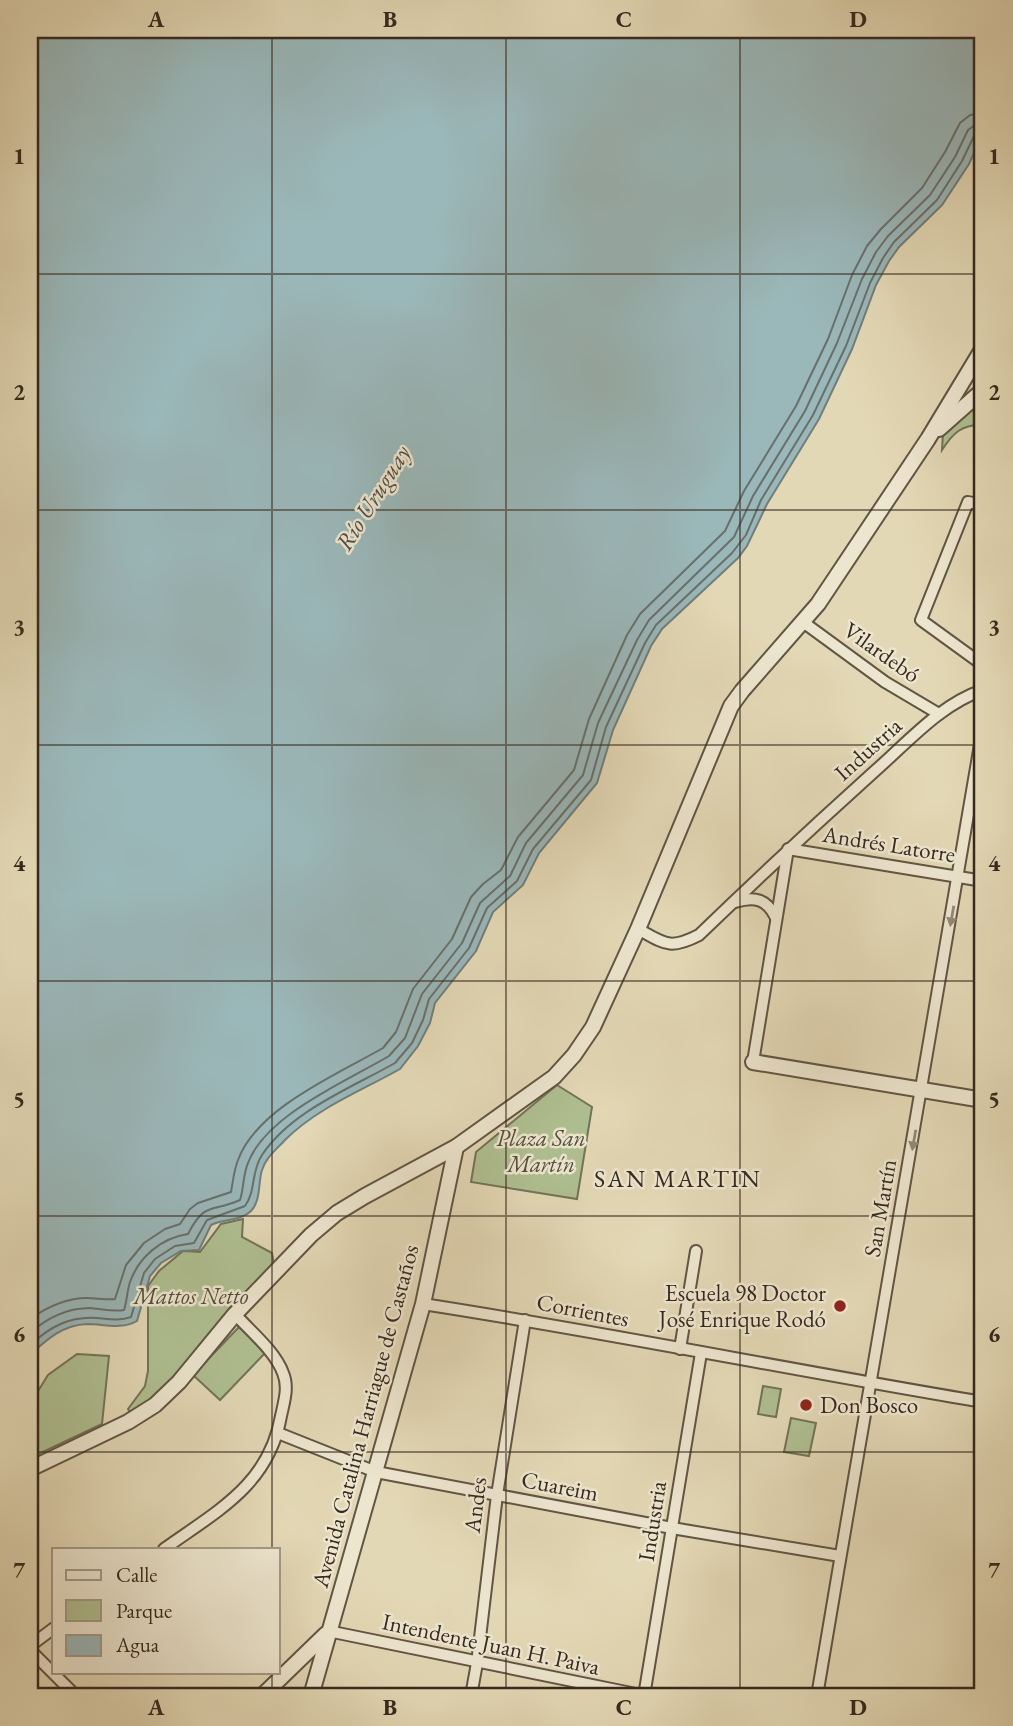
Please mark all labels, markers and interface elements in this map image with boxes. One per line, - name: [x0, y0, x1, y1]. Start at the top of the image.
- text: A: [147, 4, 165, 34]
- text: B: [383, 4, 397, 34]
- text: C: [616, 4, 632, 34]
- text: D: [849, 4, 867, 34]
- text: 1: [13, 141, 25, 171]
- text: 1: [988, 141, 1000, 171]
- text: 2: [13, 377, 25, 407]
- text: 2: [988, 377, 1000, 407]
- water label: Río Uruguay: [328, 439, 417, 556]
- text: 3: [13, 612, 25, 642]
- text: 3: [988, 612, 1000, 642]
- street label: Vilardebó: [838, 615, 926, 689]
- street label: Industria: [828, 710, 909, 787]
- street label: Andrés Latorre: [820, 819, 958, 869]
- text: 4: [13, 848, 26, 878]
- text: 4: [988, 848, 1001, 878]
- one-way arrow: [946, 905, 957, 927]
- text: 5: [13, 1084, 25, 1114]
- text: 5: [988, 1084, 1000, 1114]
- park label: Plaza San Martín: [496, 1123, 586, 1179]
- one-way arrow: [908, 1129, 919, 1151]
- street label: San Martín: [857, 1157, 903, 1259]
- district label: SAN MARTIN: [594, 1163, 762, 1194]
- street label: Avenida Catalina Harriague de Castaños: [304, 1241, 425, 1592]
- place label: Escuela 98 Doctor José Enrique Rodó: [657, 1278, 826, 1334]
- park label: Mattos Netto: [132, 1281, 249, 1311]
- street label: Corrientes: [534, 1286, 632, 1334]
- marker: Escuela 98 Doctor José Enrique Rodó: [832, 1298, 848, 1314]
- text: 6: [13, 1319, 25, 1349]
- text: 6: [988, 1319, 1000, 1349]
- place label: Don Bosco: [820, 1390, 918, 1420]
- marker: Don Bosco: [798, 1397, 814, 1413]
- street label: Cuareim: [519, 1464, 601, 1508]
- street label: Andes: [457, 1475, 493, 1536]
- street label: Industria: [631, 1478, 673, 1563]
- legend: [52, 1548, 280, 1674]
- text: 7: [13, 1555, 26, 1585]
- text: 7: [988, 1555, 1001, 1585]
- text: Calle: [116, 1561, 158, 1588]
- text: Parque: [116, 1597, 172, 1624]
- street label: Intendente Juan H. Paiva: [380, 1606, 603, 1682]
- text: Agua: [115, 1631, 160, 1658]
- text: A: [147, 1692, 165, 1722]
- text: B: [383, 1692, 397, 1722]
- text: C: [616, 1692, 632, 1722]
- text: D: [849, 1692, 867, 1722]

